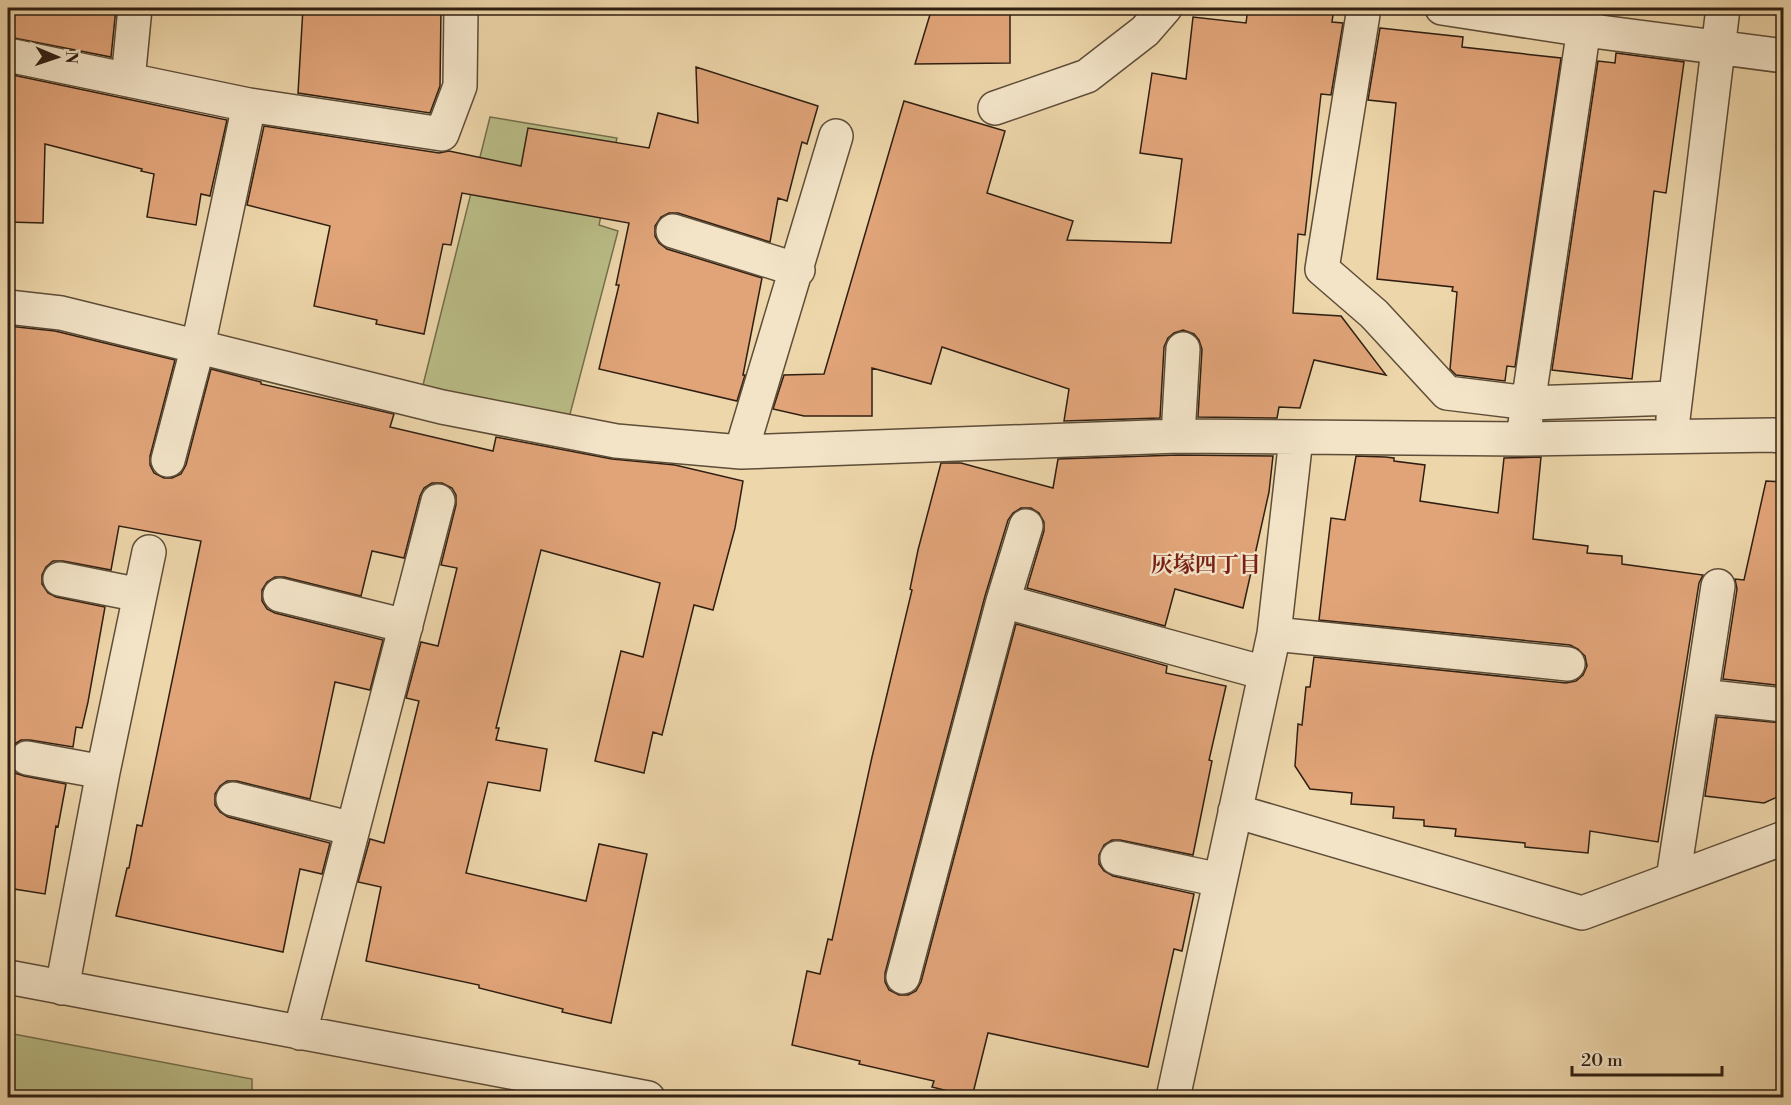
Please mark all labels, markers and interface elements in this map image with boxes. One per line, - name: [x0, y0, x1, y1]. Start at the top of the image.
- north arrow: [27, 27, 87, 87]
- text: N: [61, 51, 81, 65]
- district label: 灰塚四丁目: [1151, 552, 1261, 579]
- scale bar: [1572, 1039, 1722, 1077]
- text: 20 m: [1581, 1049, 1623, 1072]

